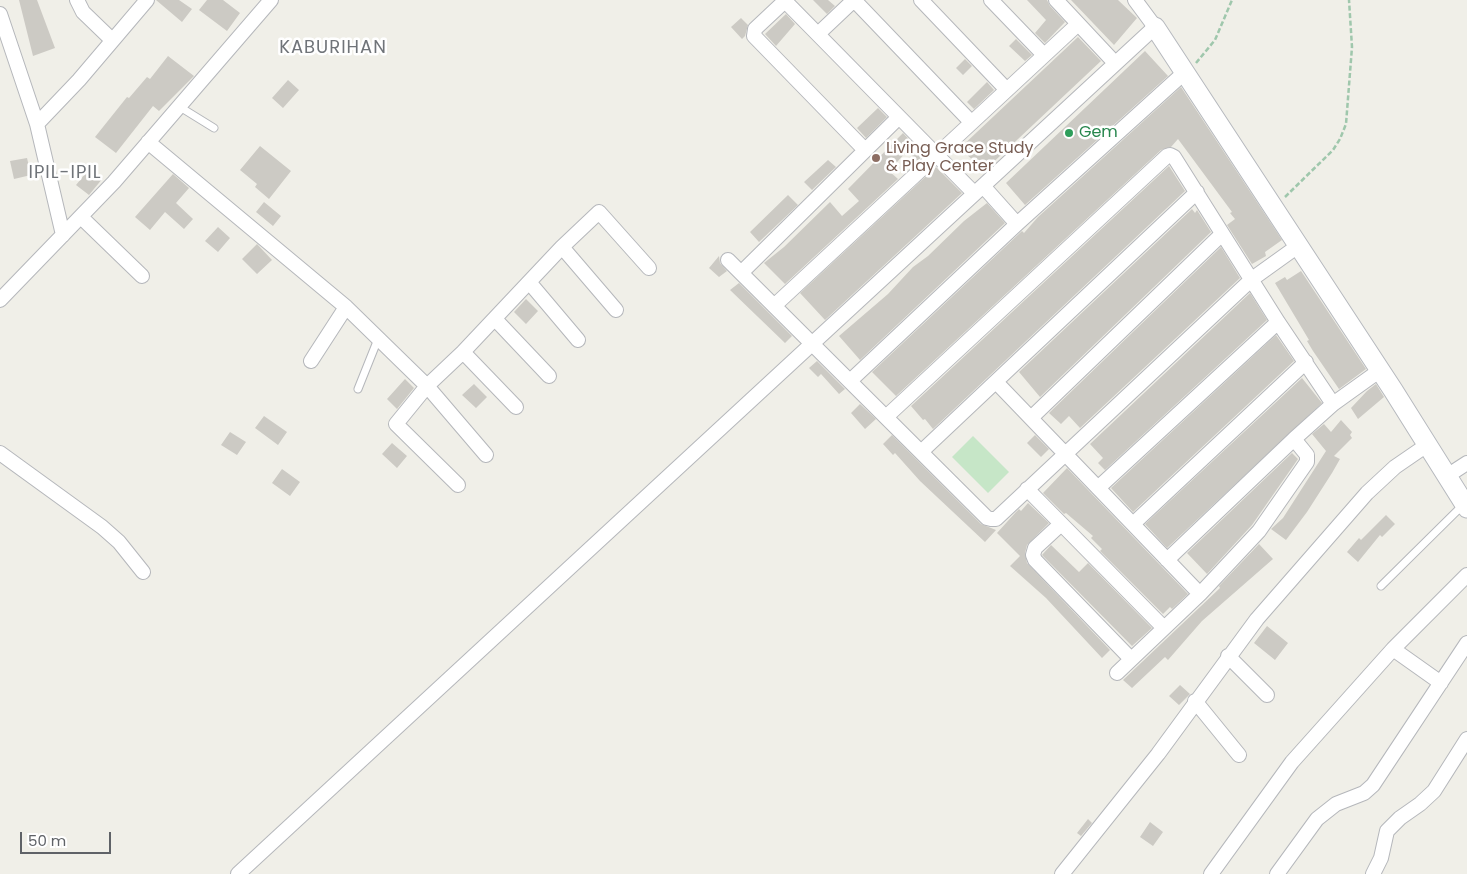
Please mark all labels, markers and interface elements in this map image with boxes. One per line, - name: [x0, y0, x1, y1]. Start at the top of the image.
- district label: KABURIHAN: [278, 37, 388, 59]
- place label: Gem: [1079, 123, 1118, 143]
- marker: Gem: [1063, 127, 1075, 139]
- place label: Living Grace Study & Play Center: [886, 139, 1034, 177]
- marker: Living Grace Study & Play Center: [870, 152, 882, 164]
- district label: IPIL-IPIL: [27, 162, 103, 184]
- scale bar: [22, 822, 114, 854]
- text: 50 m: [28, 830, 66, 851]

